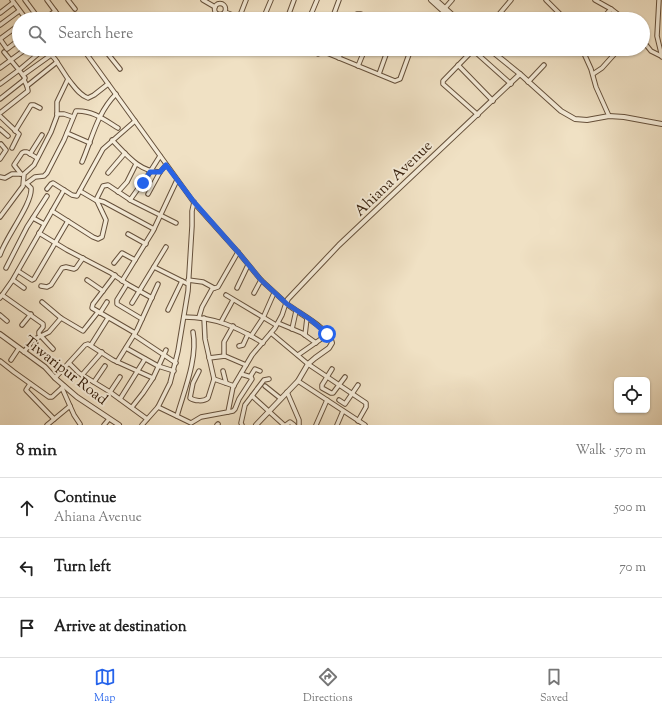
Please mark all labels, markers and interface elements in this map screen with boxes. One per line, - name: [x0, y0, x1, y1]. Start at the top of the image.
- search box: [12, 12, 650, 56]
- icon: search: [26, 23, 48, 45]
- text: Search here: [58, 24, 133, 45]
- street label: Ahiana Avenue: [350, 136, 438, 222]
- route end: [134, 174, 152, 192]
- route start: [318, 325, 336, 343]
- street label: Tiwaripur Road: [19, 332, 112, 411]
- map controls: [614, 377, 650, 413]
- button: locate: [614, 377, 650, 413]
- text: 8 min: [16, 439, 57, 463]
- text: Walk · 570 m: [576, 442, 646, 460]
- text: Continue: [54, 488, 116, 509]
- icon: ahead: [16, 497, 38, 519]
- text: 500 m: [614, 499, 646, 517]
- text: Ahiana Avenue: [54, 509, 142, 527]
- icon: left: [16, 557, 38, 579]
- text: Turn left: [54, 557, 111, 578]
- text: 70 m: [619, 559, 646, 577]
- icon: arrive: [16, 617, 38, 639]
- text: Arrive at destination: [54, 617, 187, 638]
- tab: Map: [94, 666, 116, 706]
- tab: Directions: [303, 666, 353, 706]
- tab: Saved: [540, 666, 568, 706]

